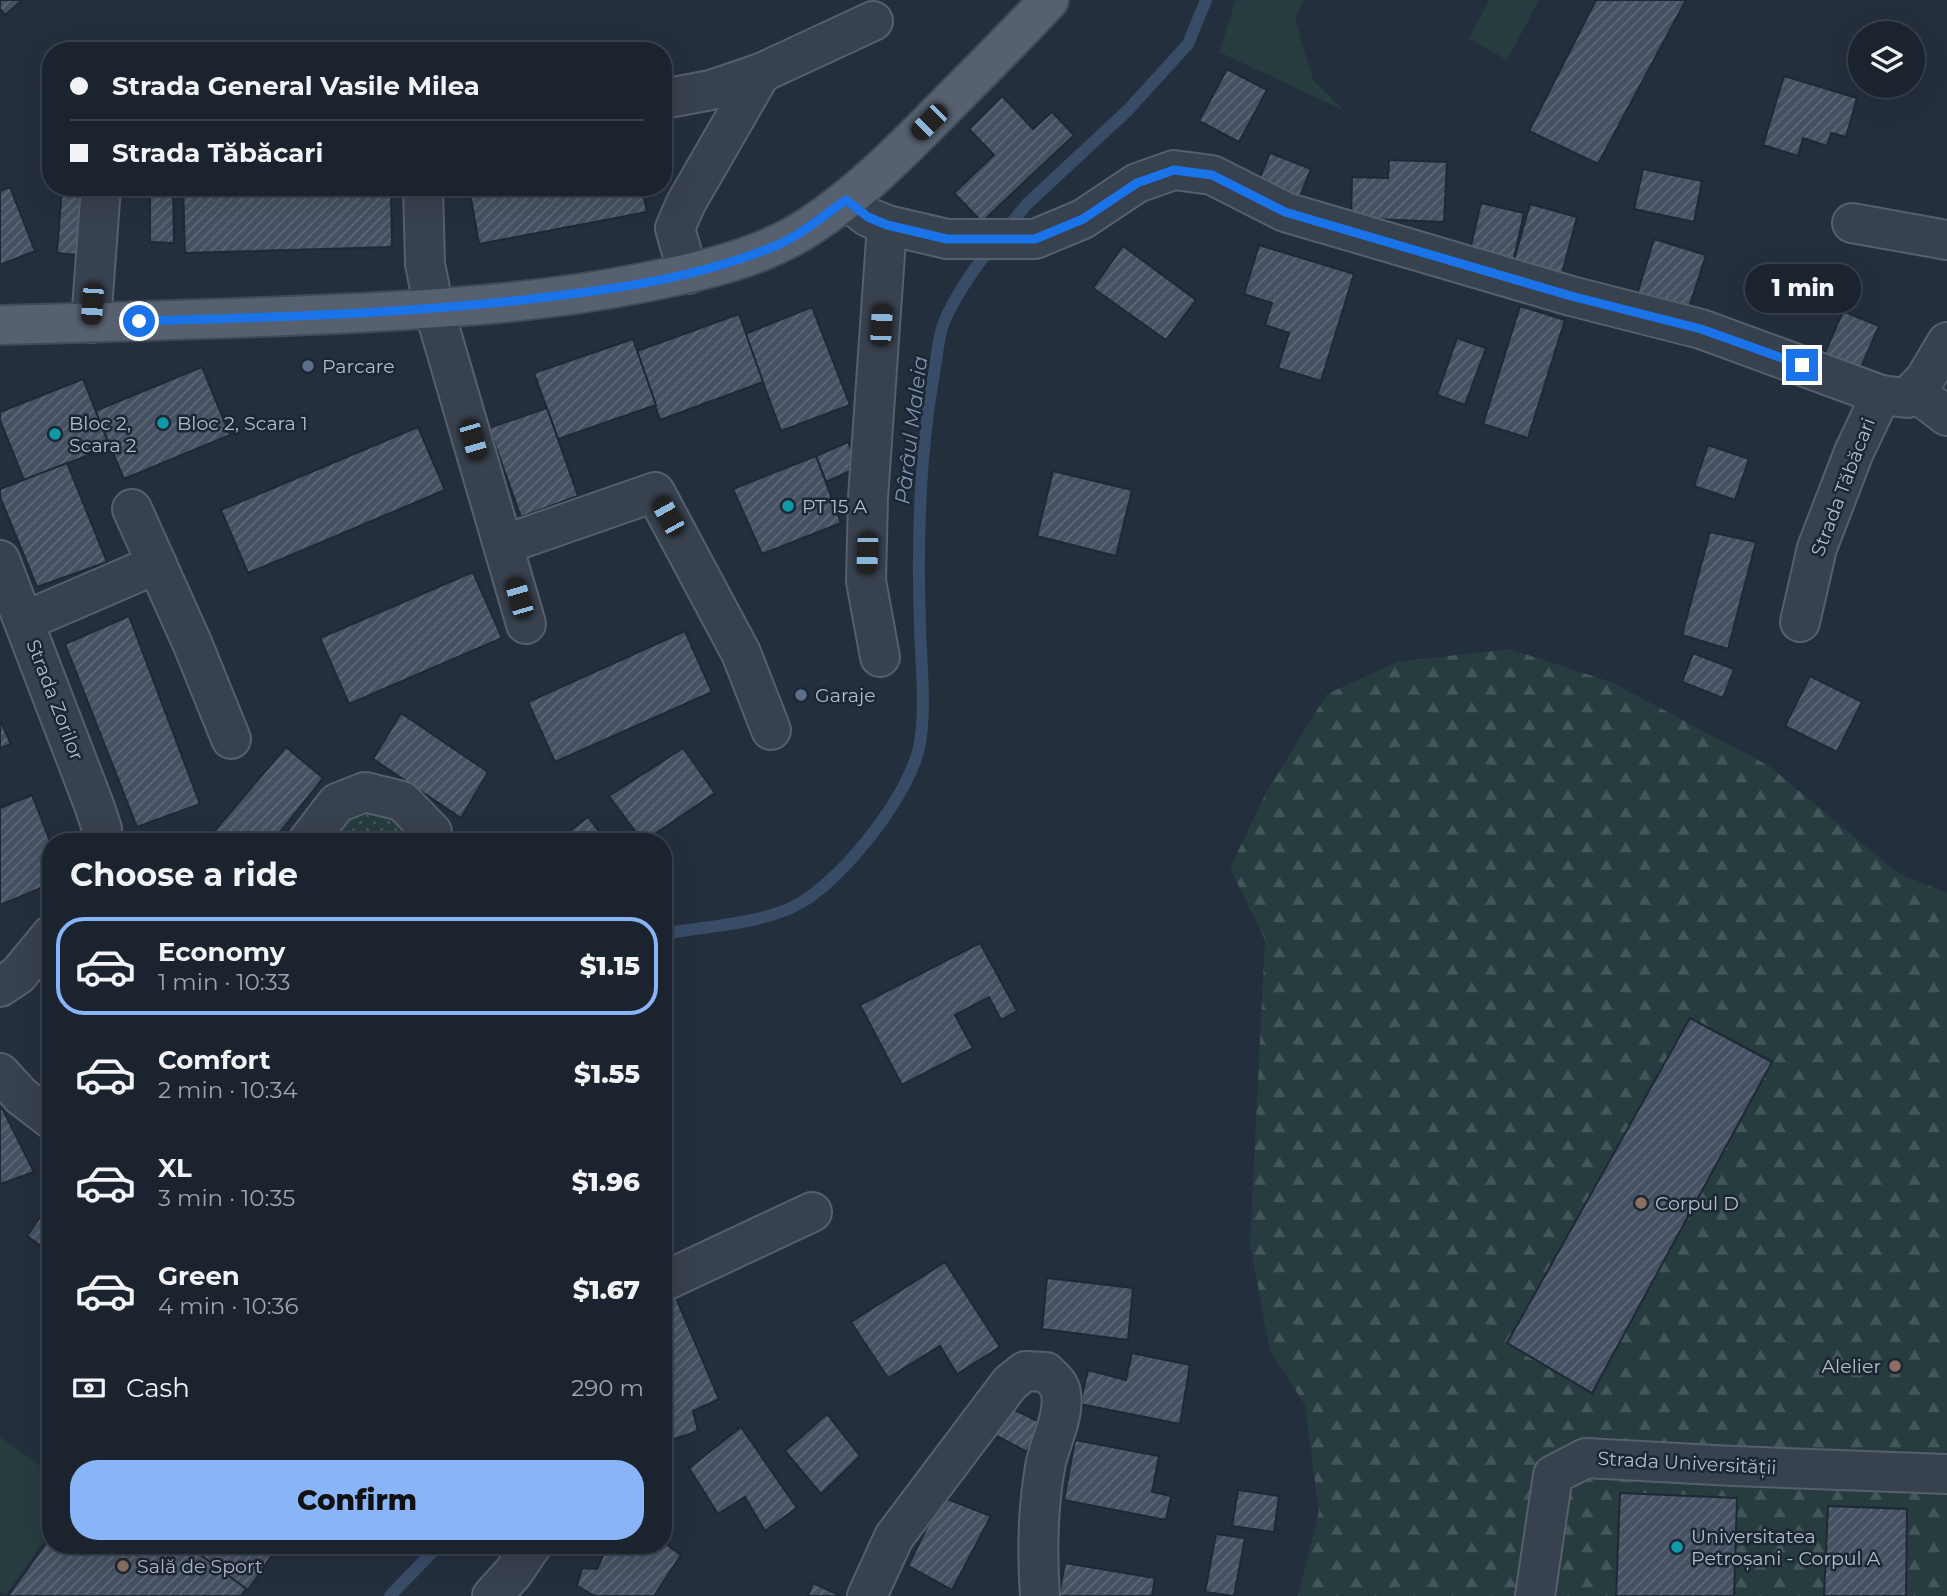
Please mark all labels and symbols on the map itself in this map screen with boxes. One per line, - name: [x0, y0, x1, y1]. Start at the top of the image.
- car: [907, 100, 952, 144]
- callout: 1 min: [1744, 264, 1860, 312]
- car: [81, 282, 104, 326]
- car: [870, 303, 893, 347]
- route start: [123, 305, 155, 337]
- route end: [1786, 349, 1818, 381]
- water label: Pârâul Maleia: [890, 354, 932, 506]
- place label: Parcare: [322, 355, 395, 378]
- marker: Parcare: [300, 358, 316, 374]
- place label: Bloc 2, Scara 2: [69, 412, 137, 457]
- place label: Bloc 2, Scara 1: [177, 412, 308, 435]
- street label: Strada Tăbăcari: [1806, 414, 1880, 560]
- marker: Bloc 2, Scara 1: [155, 415, 171, 431]
- car: [458, 417, 489, 463]
- marker: Bloc 2, Scara 2: [47, 426, 63, 442]
- car: [649, 493, 688, 539]
- place label: PT 15 A: [802, 495, 867, 518]
- marker: PT 15 A: [780, 498, 796, 514]
- car: [856, 532, 879, 574]
- car: [504, 575, 535, 621]
- street label: Strada Zorilor: [21, 636, 89, 764]
- place label: Garaje: [815, 684, 876, 707]
- marker: Garaje: [793, 687, 809, 703]
- place label: Corpul D: [1655, 1192, 1739, 1215]
- marker: Corpul D: [1633, 1195, 1649, 1211]
- place label: Alelier: [1821, 1355, 1881, 1378]
- marker: Alelier: [1887, 1358, 1903, 1374]
- street label: Strada Universității: [1597, 1447, 1777, 1480]
- place label: Universitatea Petroșani - Corpul A: [1691, 1525, 1881, 1571]
- marker: Universitatea Petroșani - Corpul A: [1669, 1539, 1685, 1555]
- place label: Sală de Sport: [137, 1555, 263, 1578]
- marker: Sală de Sport: [115, 1558, 131, 1574]

